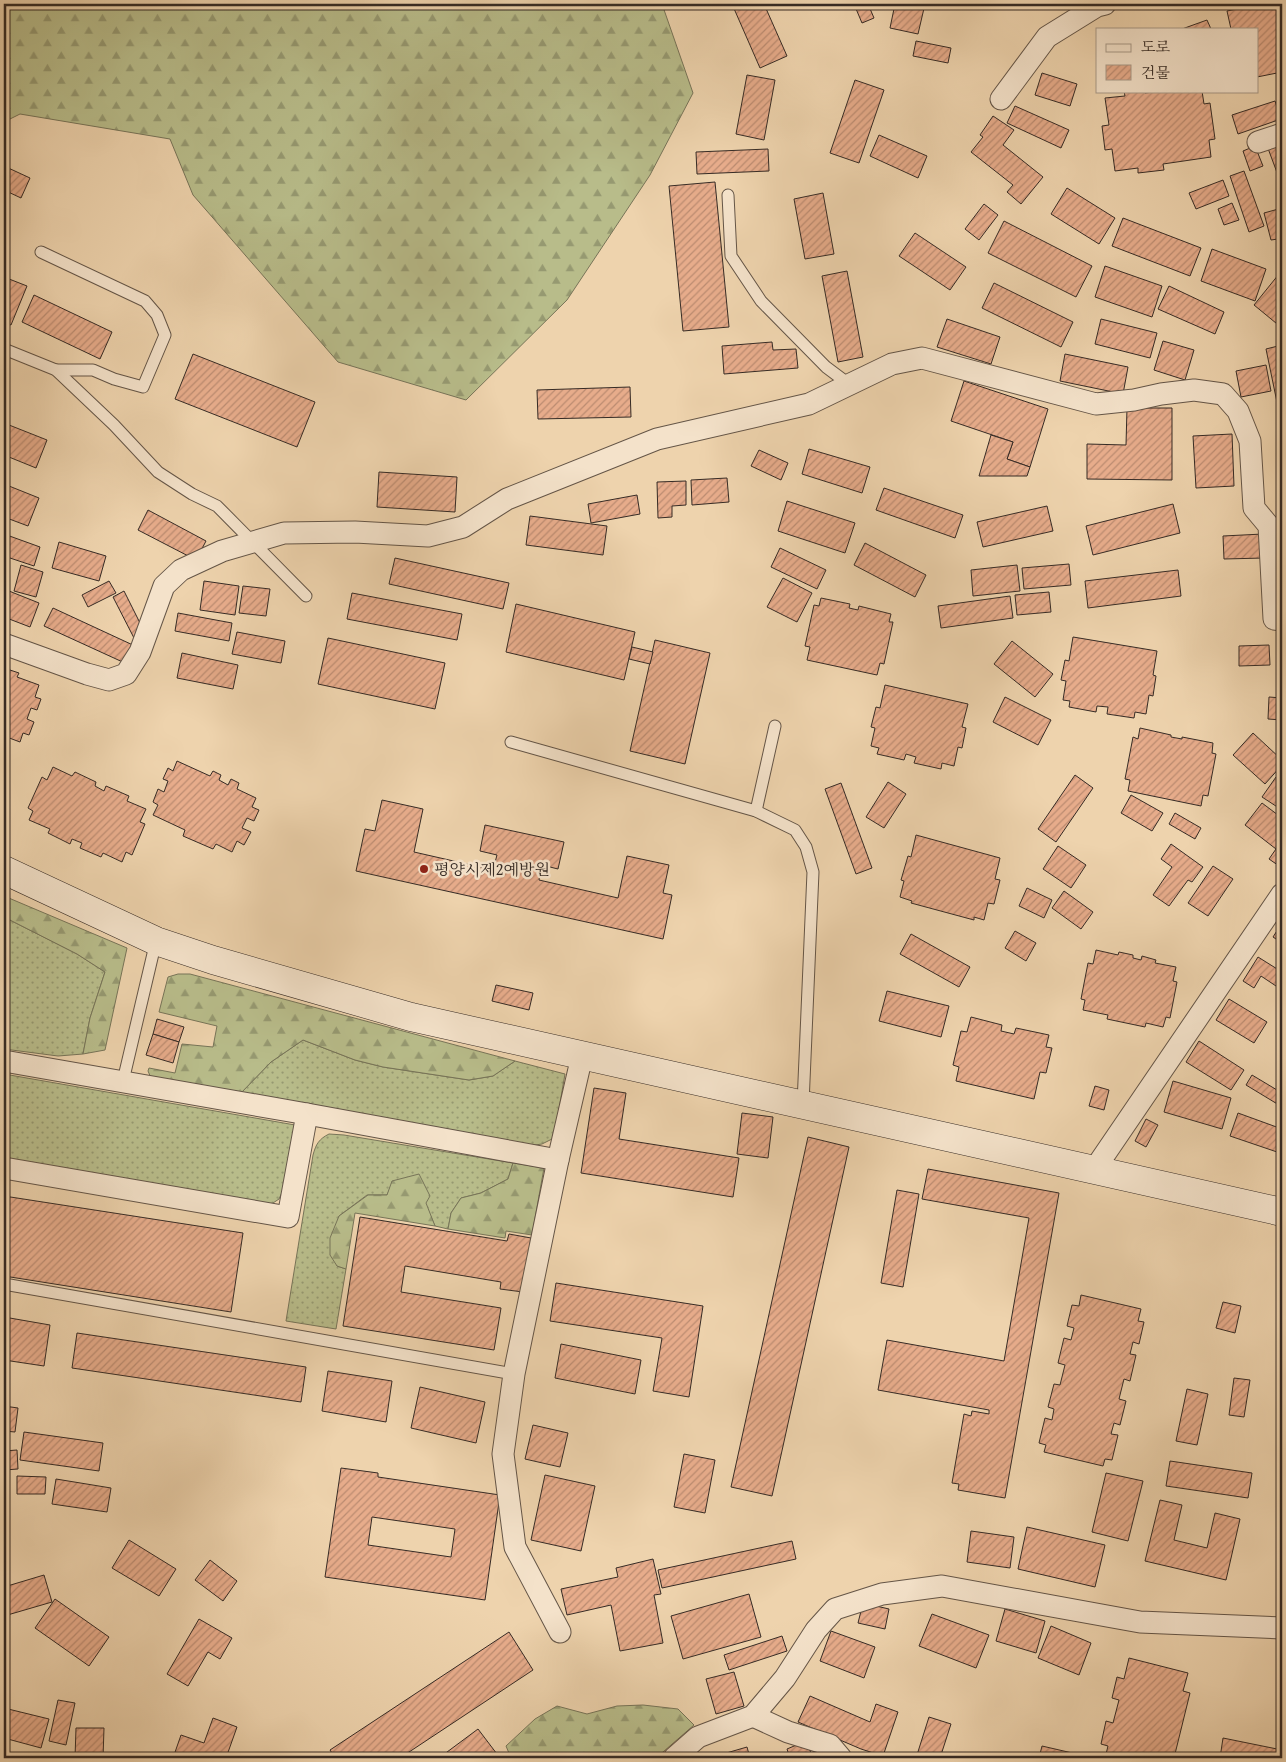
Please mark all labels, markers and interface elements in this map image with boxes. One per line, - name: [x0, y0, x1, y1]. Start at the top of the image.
- legend: [1096, 28, 1258, 92]
- text: 도로: [1141, 36, 1170, 57]
- text: 건물: [1141, 62, 1170, 83]
- place label: 평양시제2예방원: [434, 857, 550, 881]
- marker: 평양시제2예방원: [418, 863, 430, 875]

